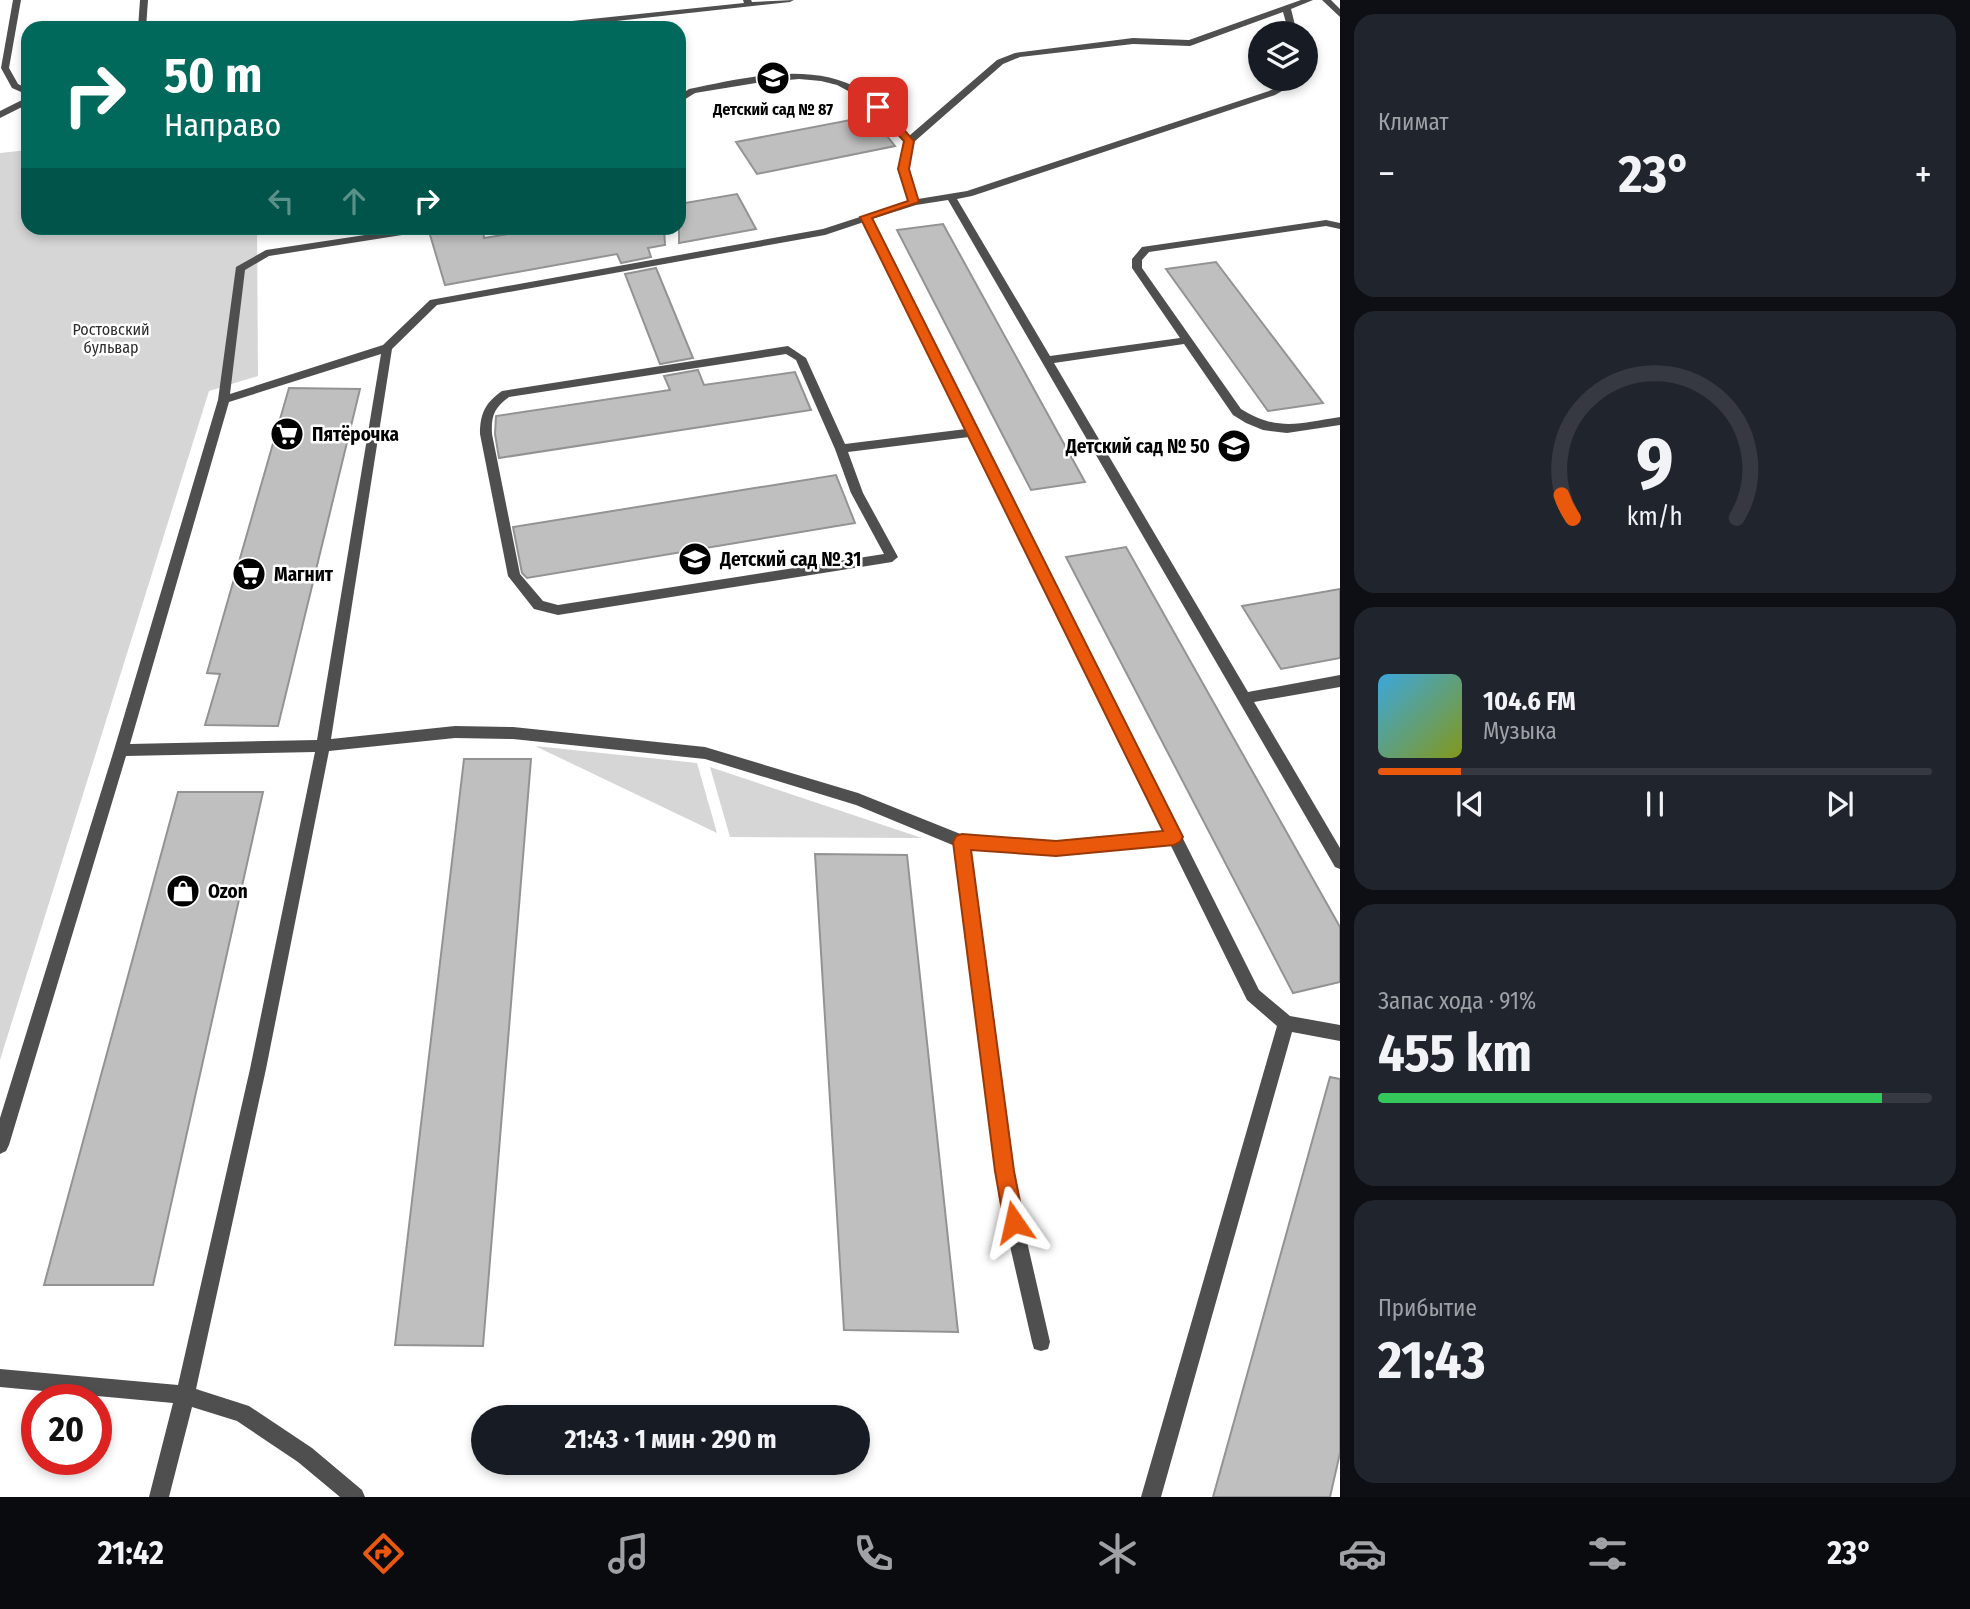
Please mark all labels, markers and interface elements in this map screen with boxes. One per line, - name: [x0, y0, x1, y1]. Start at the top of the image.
- map controls: [1248, 21, 1318, 91]
- button: layers: [1248, 21, 1318, 91]
- text: 50 m: [164, 46, 262, 105]
- icon: right: [49, 49, 140, 140]
- school or university icon: Детский сад № 87: [754, 59, 792, 97]
- pin: [848, 77, 908, 137]
- icon: arrive: [859, 88, 897, 126]
- place label: Детский сад № 87: [712, 100, 833, 119]
- text: Направо: [164, 106, 281, 144]
- text: Климат: [1378, 108, 1449, 136]
- text: 23°: [1618, 143, 1691, 206]
- text: −: [1378, 151, 1395, 197]
- text: +: [1915, 151, 1932, 197]
- icon: left: [262, 182, 300, 220]
- icon: ahead: [335, 182, 373, 220]
- icon: right: [408, 182, 446, 220]
- park label: Ростовский бульвар: [72, 320, 150, 357]
- supermarket icon: Пятёрочка: [268, 415, 306, 453]
- text: 9: [1636, 420, 1674, 507]
- place label: Пятёрочка: [312, 423, 399, 446]
- school or university icon: Детский сад № 50: [1215, 427, 1253, 465]
- place label: Детский сад № 50: [1065, 435, 1210, 458]
- text: km/h: [1627, 502, 1683, 532]
- school or university icon: Детский сад № 31: [676, 540, 714, 578]
- place label: Детский сад № 31: [719, 548, 861, 571]
- supermarket icon: Магнит: [230, 555, 268, 593]
- place label: Магнит: [274, 563, 334, 586]
- text: 104.6 FM: [1483, 686, 1576, 717]
- text: Музыка: [1483, 717, 1557, 745]
- icon: previous: [1451, 785, 1489, 823]
- icon: pause: [1636, 785, 1674, 823]
- icon: next: [1821, 785, 1859, 823]
- shop icon: Ozon: [164, 872, 202, 910]
- place label: Ozon: [208, 880, 248, 903]
- text: Запас хода · 91%: [1378, 987, 1536, 1015]
- text: 455 km: [1378, 1022, 1532, 1085]
- position arrow: [977, 1185, 1051, 1259]
- text: Прибытие: [1378, 1294, 1477, 1322]
- text: 21:43: [1378, 1329, 1486, 1392]
- speed limit sign: 20: [21, 1384, 112, 1475]
- text: 21:43 · 1 мин · 290 m: [564, 1424, 777, 1455]
- icon: directions: [359, 1529, 408, 1578]
- icon: music: [604, 1529, 653, 1578]
- icon: phone: [849, 1529, 898, 1578]
- icon: climate: [1093, 1529, 1142, 1578]
- icon: car: [1338, 1529, 1387, 1578]
- icon: filters: [1583, 1529, 1632, 1578]
- text: 21:42: [98, 1534, 164, 1572]
- text: 23°: [1827, 1534, 1872, 1572]

